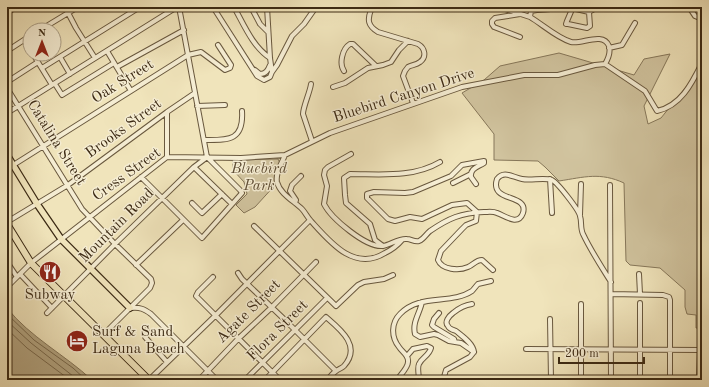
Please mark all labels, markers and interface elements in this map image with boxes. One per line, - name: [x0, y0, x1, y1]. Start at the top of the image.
- north arrow: [22, 22, 62, 62]
- text: N: [38, 28, 47, 39]
- street label: Oak Street: [89, 57, 157, 107]
- street label: Bluebird Canyon Drive: [331, 66, 477, 126]
- street label: Brooks Street: [83, 97, 165, 161]
- street label: Catalina Street: [24, 98, 88, 188]
- street label: Cress Street: [90, 145, 164, 205]
- park label: Bluebird Park: [230, 162, 288, 194]
- street label: Mountain Road: [77, 186, 157, 266]
- restaurant icon: Subway: [37, 259, 63, 285]
- street label: Agate Street: [214, 277, 284, 347]
- place label: Subway: [24, 288, 76, 303]
- street label: Flora Street: [245, 298, 311, 364]
- place label: Surf & Sand Laguna Beach: [92, 325, 185, 357]
- hotel icon: Surf & Sand Laguna Beach: [64, 328, 90, 354]
- scale bar: [559, 339, 644, 365]
- text: 200 m: [565, 348, 599, 360]

